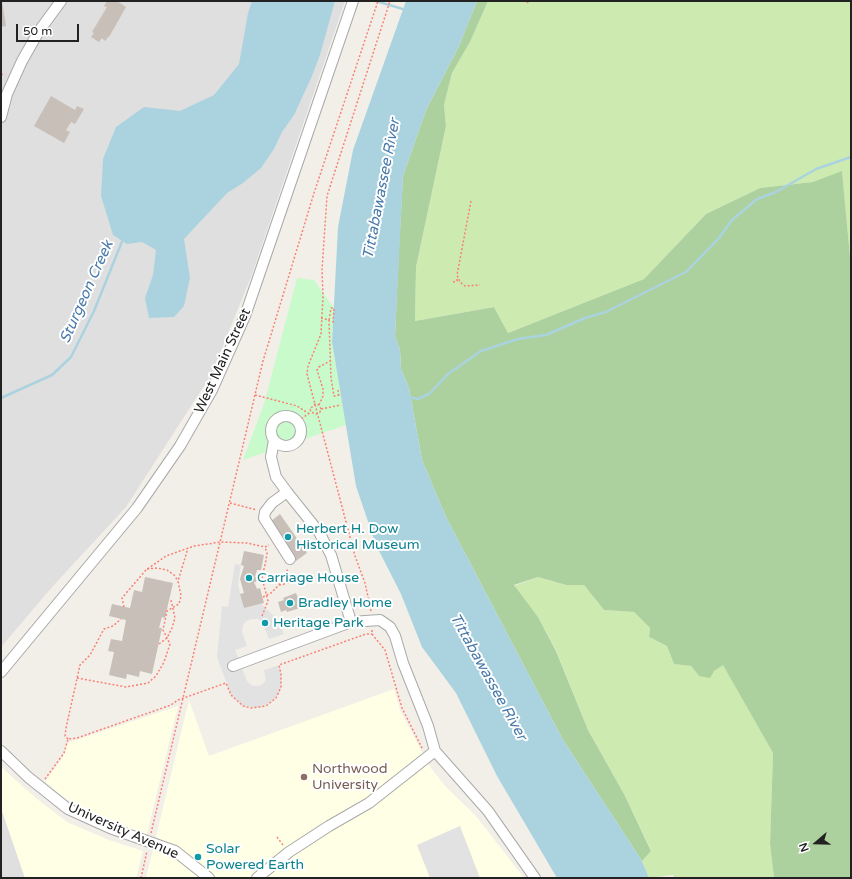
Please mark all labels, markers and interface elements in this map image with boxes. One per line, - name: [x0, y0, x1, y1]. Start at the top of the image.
- scale bar: [18, 16, 81, 42]
- text: 50 m: [23, 24, 52, 38]
- water label: Tittabawassee River: [360, 117, 404, 261]
- water label: Sturgeon Creek: [56, 238, 118, 346]
- street label: West Main Street: [191, 306, 255, 416]
- place label: Herbert H. Dow Historical Museum: [296, 521, 420, 554]
- marker: Herbert H. Dow Historical Museum: [283, 532, 293, 542]
- place label: Carriage House: [257, 570, 359, 586]
- marker: Carriage House: [244, 573, 254, 583]
- place label: Bradley Home: [298, 595, 392, 611]
- marker: Bradley Home: [285, 598, 295, 608]
- water label: Tittabawassee River: [446, 610, 530, 744]
- place label: Heritage Park: [273, 615, 364, 631]
- marker: Heritage Park: [260, 618, 270, 628]
- place label: Northwood University: [312, 761, 388, 794]
- marker: Northwood University: [299, 772, 309, 782]
- street label: University Avenue: [65, 799, 181, 863]
- north arrow: [796, 823, 836, 863]
- place label: Solar Powered Earth: [206, 841, 304, 874]
- text: N: [797, 841, 812, 854]
- marker: Solar Powered Earth: [193, 852, 203, 862]

